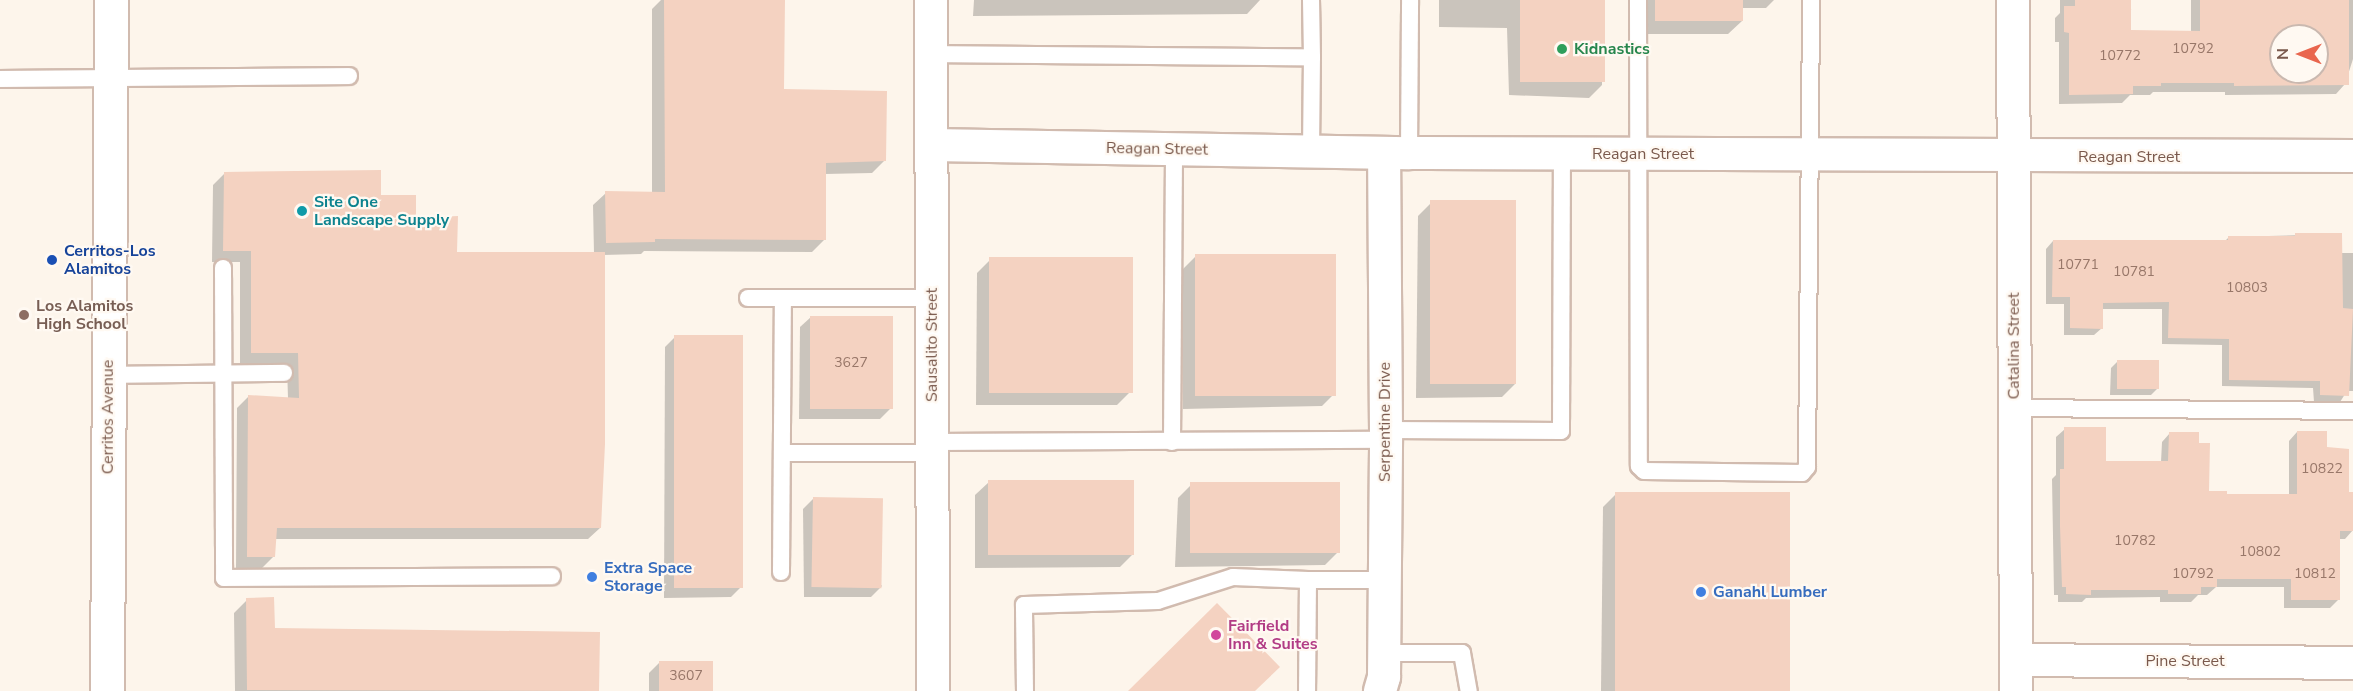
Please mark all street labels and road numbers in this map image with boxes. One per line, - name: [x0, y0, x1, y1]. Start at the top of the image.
- street label: Reagan Street: [1106, 139, 1208, 159]
- street label: Reagan Street: [1592, 144, 1694, 164]
- street label: Reagan Street: [2078, 147, 2180, 167]
- street label: Sausalito Street: [922, 288, 942, 402]
- street label: Catalina Street: [2004, 293, 2024, 399]
- street label: Cerritos Avenue: [98, 360, 118, 474]
- street label: Serpentine Drive: [1375, 362, 1395, 482]
- street label: Pine Street: [2145, 651, 2225, 671]

